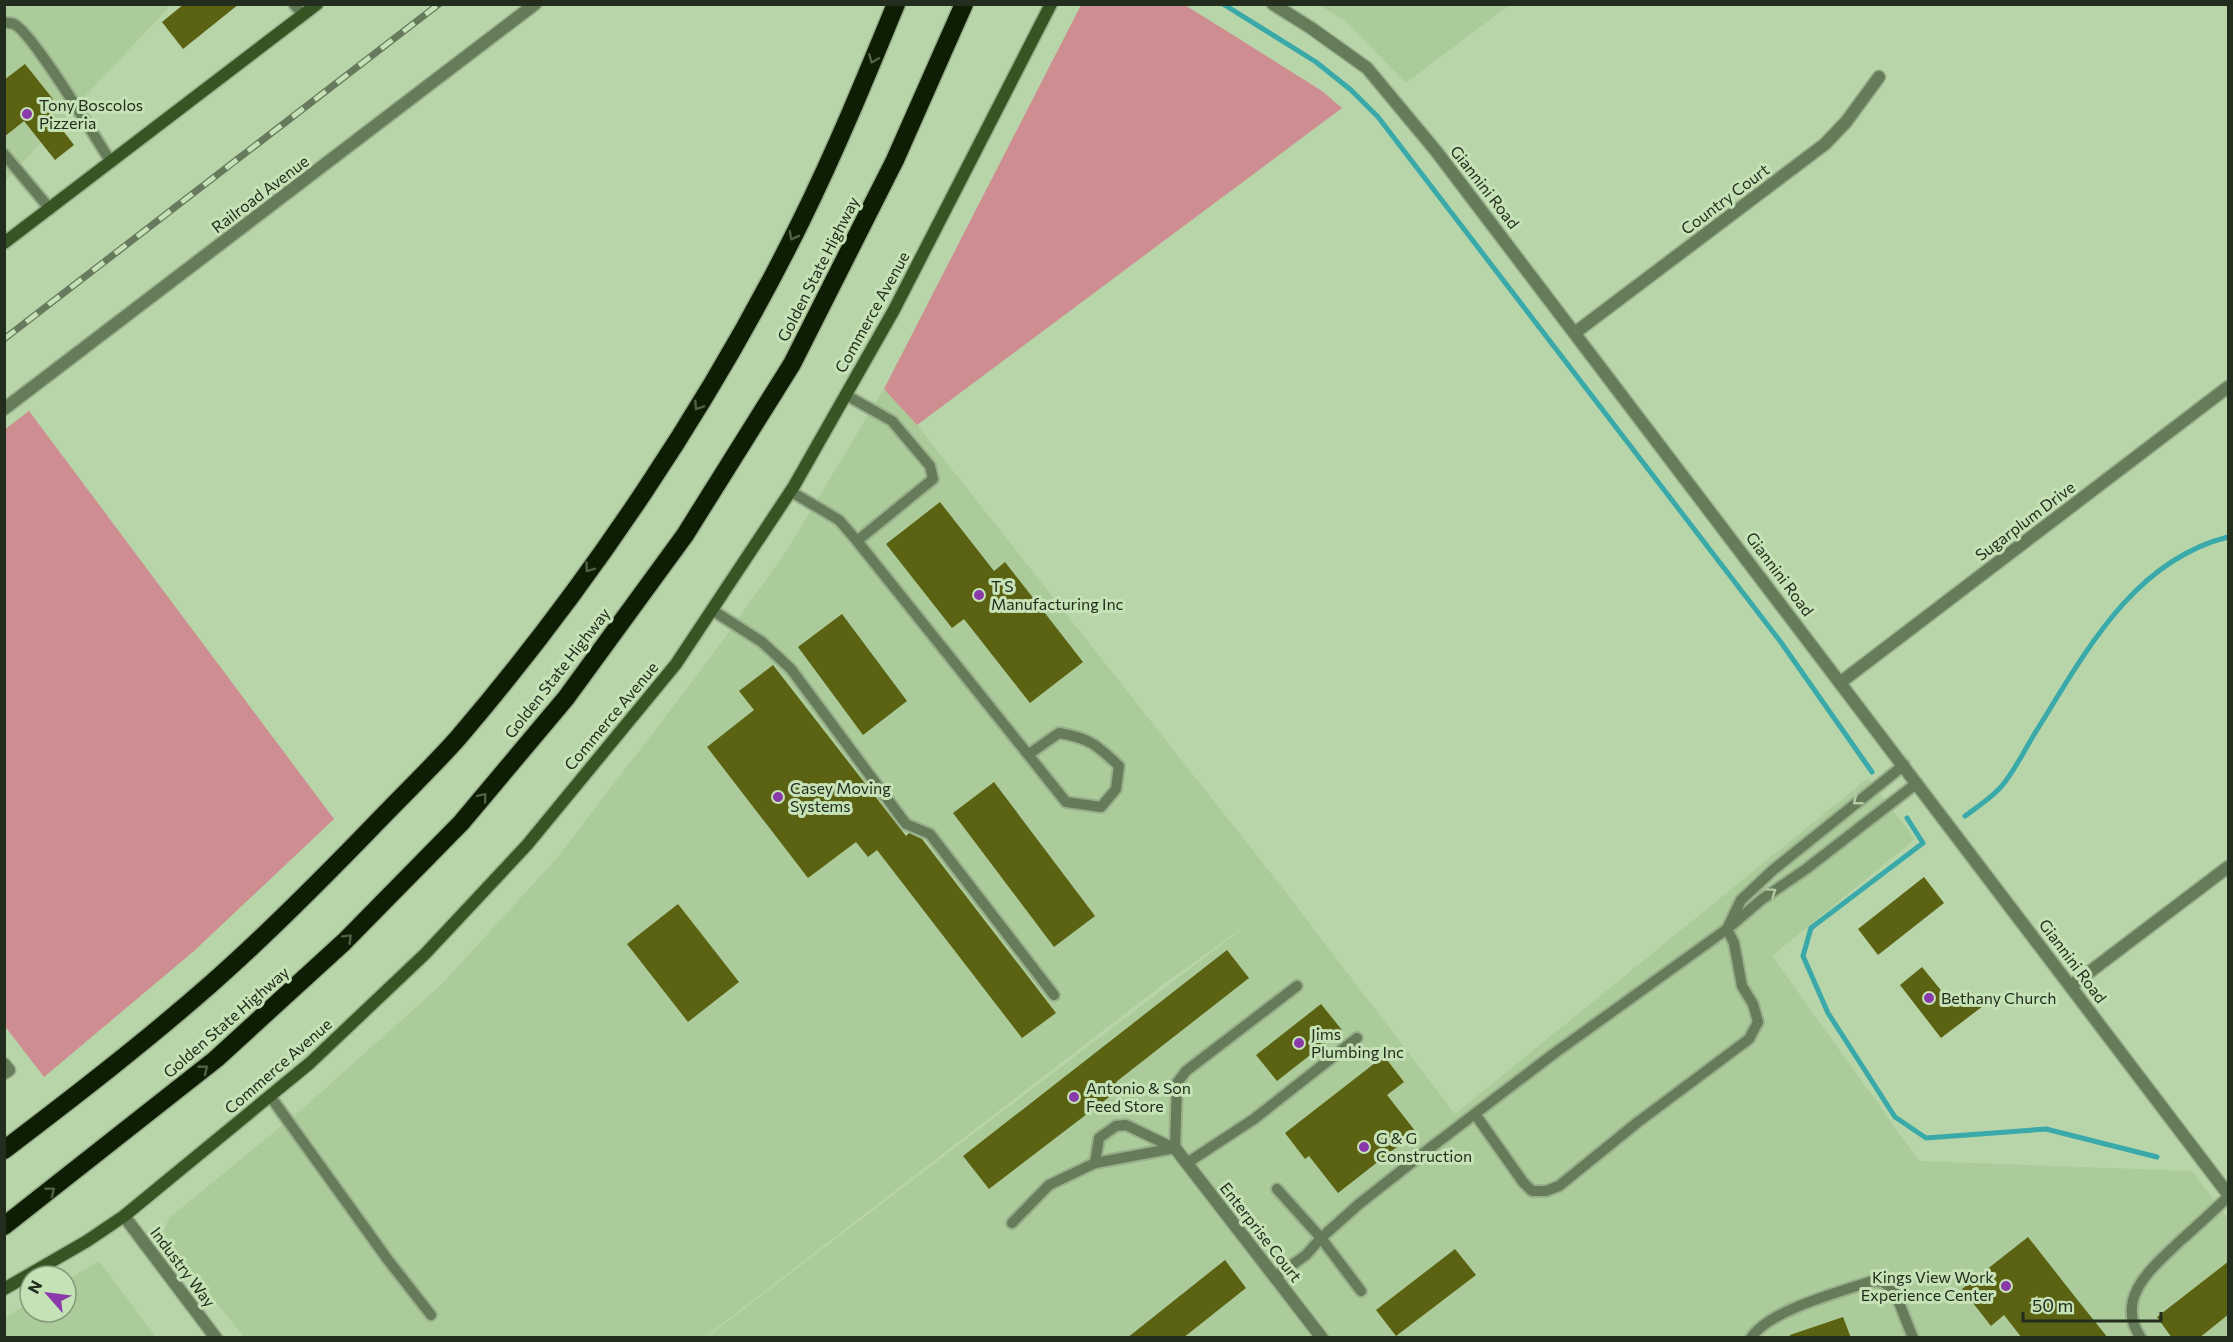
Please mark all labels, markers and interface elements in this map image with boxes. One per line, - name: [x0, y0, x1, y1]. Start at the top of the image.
- one-way arrow: [868, 52, 880, 63]
- place label: Tony Boscolos Pizzeria: [39, 95, 143, 132]
- marker: Tony Boscolos Pizzeria: [20, 107, 34, 121]
- street label: Giannini Road: [1447, 141, 1524, 232]
- street label: Railroad Avenue: [207, 151, 312, 236]
- street label: Country Court: [1677, 159, 1773, 238]
- street label: Golden State Highway: [773, 193, 862, 344]
- one-way arrow: [789, 230, 800, 240]
- street label: Commerce Avenue: [830, 248, 913, 376]
- one-way arrow: [694, 400, 705, 411]
- street label: Sugarplum Drive: [1971, 477, 2078, 564]
- street label: Giannini Road: [1743, 528, 1818, 619]
- one-way arrow: [585, 562, 596, 573]
- place label: T S Manufacturing Inc: [991, 576, 1124, 613]
- marker: T S Manufacturing Inc: [972, 588, 986, 602]
- street label: Golden State Highway: [500, 604, 613, 742]
- street label: Commerce Avenue: [560, 658, 662, 774]
- place label: Casey Moving Systems: [790, 778, 891, 815]
- marker: Casey Moving Systems: [771, 790, 785, 804]
- one-way arrow: [475, 793, 486, 804]
- one-way arrow: [1853, 794, 1864, 805]
- one-way arrow: [1765, 888, 1776, 899]
- street label: Giannini Road: [2036, 915, 2111, 1006]
- one-way arrow: [341, 934, 351, 945]
- street label: Golden State Highway: [159, 962, 292, 1081]
- place label: Bethany Church: [1941, 988, 2056, 1007]
- marker: Bethany Church: [1922, 991, 1936, 1005]
- street label: Commerce Avenue: [220, 1014, 335, 1117]
- place label: Jims Plumbing Inc: [1311, 1024, 1404, 1061]
- marker: Jims Plumbing Inc: [1292, 1036, 1306, 1050]
- one-way arrow: [197, 1066, 208, 1077]
- place label: Antonio & Son Feed Store: [1086, 1078, 1191, 1115]
- marker: Antonio & Son Feed Store: [1067, 1090, 1081, 1104]
- place label: G & G Construction: [1376, 1128, 1472, 1165]
- marker: G & G Construction: [1357, 1140, 1371, 1154]
- street label: Enterprise Court: [1217, 1178, 1306, 1286]
- one-way arrow: [44, 1187, 55, 1198]
- street label: Industry Way: [147, 1223, 220, 1310]
- north arrow: [18, 1264, 78, 1324]
- place label: Kings View Work Experience Center: [1861, 1267, 1995, 1304]
- text: N: [23, 1277, 46, 1296]
- marker: Kings View Work Experience Center: [1999, 1279, 2013, 1293]
- scale bar: [2023, 1285, 2161, 1323]
- text: 50 m: [2032, 1294, 2073, 1316]

